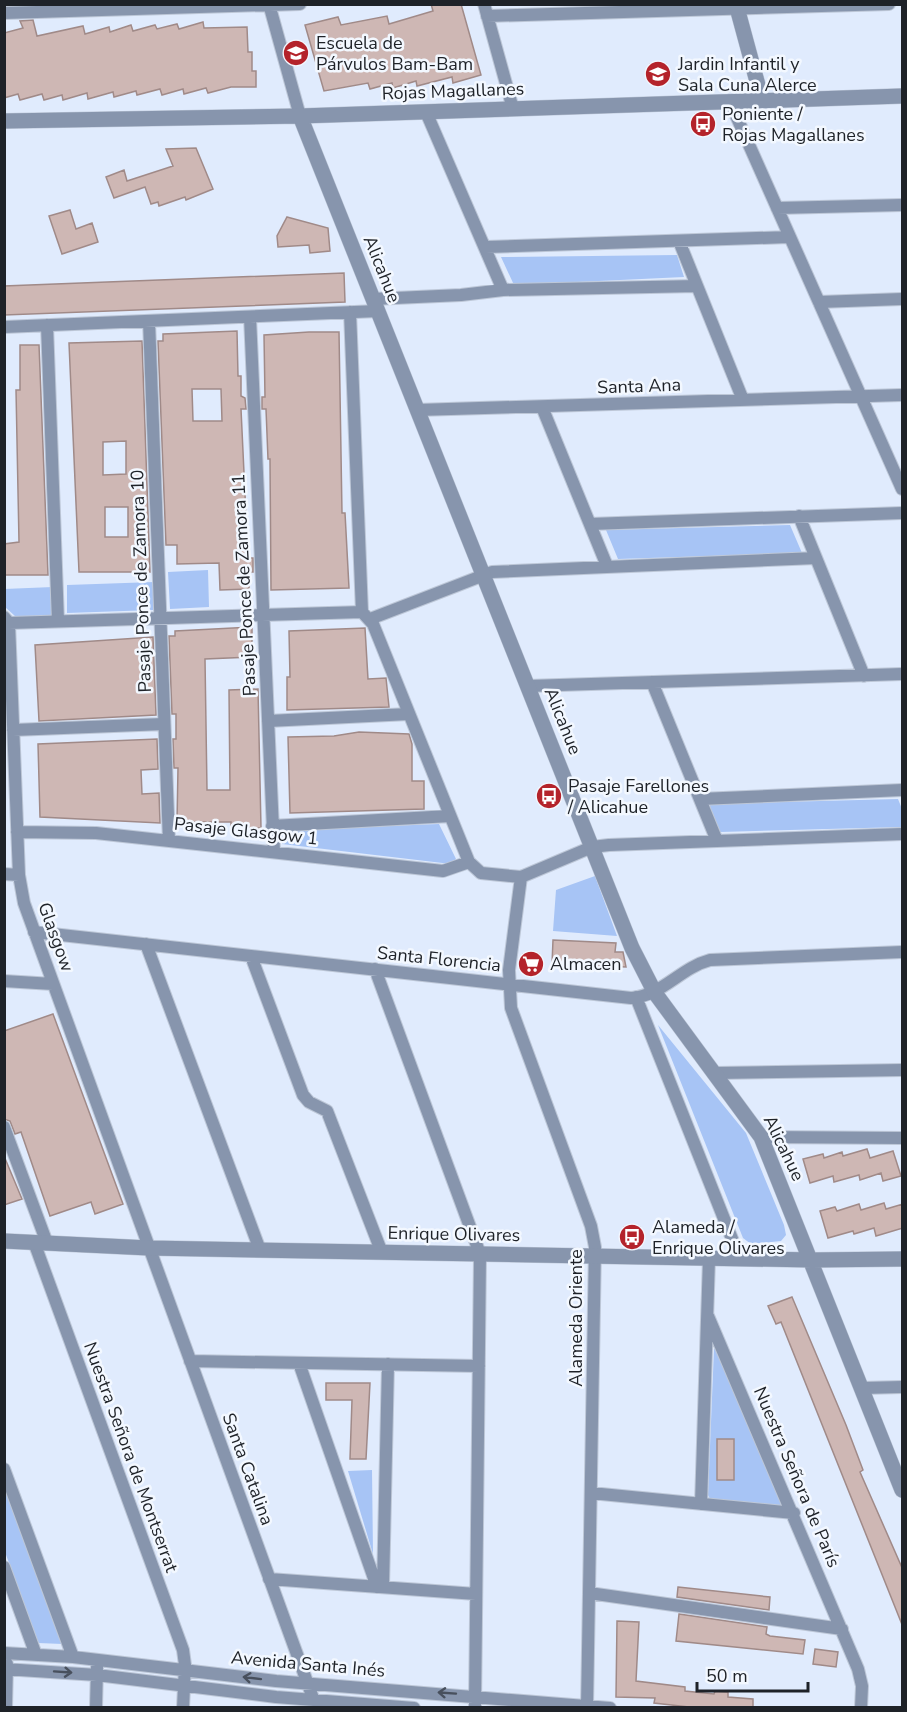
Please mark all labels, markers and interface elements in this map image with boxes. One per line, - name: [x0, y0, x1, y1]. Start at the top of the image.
- place label: Escuela de Párvulos Bam-Bam: [316, 31, 473, 76]
- school or university icon: Escuela de Párvulos Bam-Bam: [281, 38, 311, 68]
- place label: Jardin Infantil y Sala Cuna Alerce: [677, 52, 817, 97]
- school or university icon: Jardin Infantil y Sala Cuna Alerce: [643, 59, 673, 89]
- street label: Rojas Magallanes: [381, 77, 525, 105]
- place label: Poniente / Rojas Magallanes: [722, 102, 865, 147]
- bus stop icon: Poniente / Rojas Magallanes: [688, 109, 718, 139]
- street label: Alicahue: [358, 232, 406, 306]
- street label: Santa Ana: [597, 373, 681, 399]
- street label: Pasaje Ponce de Zamora 10: [125, 469, 157, 693]
- street label: Pasaje Ponce de Zamora 11: [226, 473, 262, 697]
- street label: Alicahue: [539, 684, 587, 758]
- place label: Pasaje Farellones / Alicahue: [567, 774, 709, 819]
- bus stop icon: Pasaje Farellones / Alicahue: [534, 781, 564, 811]
- street label: Pasaje Glasgow 1: [173, 812, 319, 850]
- street label: Glasgow: [32, 899, 80, 975]
- street label: Santa Florencia: [376, 941, 502, 977]
- supermarket icon: Almacen: [516, 949, 546, 979]
- place label: Almacen: [550, 952, 621, 976]
- street label: Alicahue: [758, 1111, 810, 1185]
- place label: Alameda / Enrique Olivares: [652, 1215, 785, 1260]
- street label: Enrique Olivares: [387, 1221, 521, 1247]
- bus stop icon: Alameda / Enrique Olivares: [617, 1222, 647, 1252]
- street label: Alameda Oriente: [564, 1249, 588, 1387]
- street label: Nuestra Señora de Montserrat: [78, 1339, 184, 1576]
- street label: Nuestra Señora de París: [748, 1383, 846, 1571]
- street label: Santa Catalina: [217, 1410, 279, 1528]
- street label: Avenida Santa Inés: [230, 1645, 386, 1683]
- scale bar: [697, 1655, 808, 1693]
- text: 50 m: [706, 1664, 748, 1688]
- one-way arrow: [52, 1667, 72, 1678]
- one-way arrow: [243, 1672, 263, 1683]
- one-way arrow: [437, 1687, 457, 1698]

